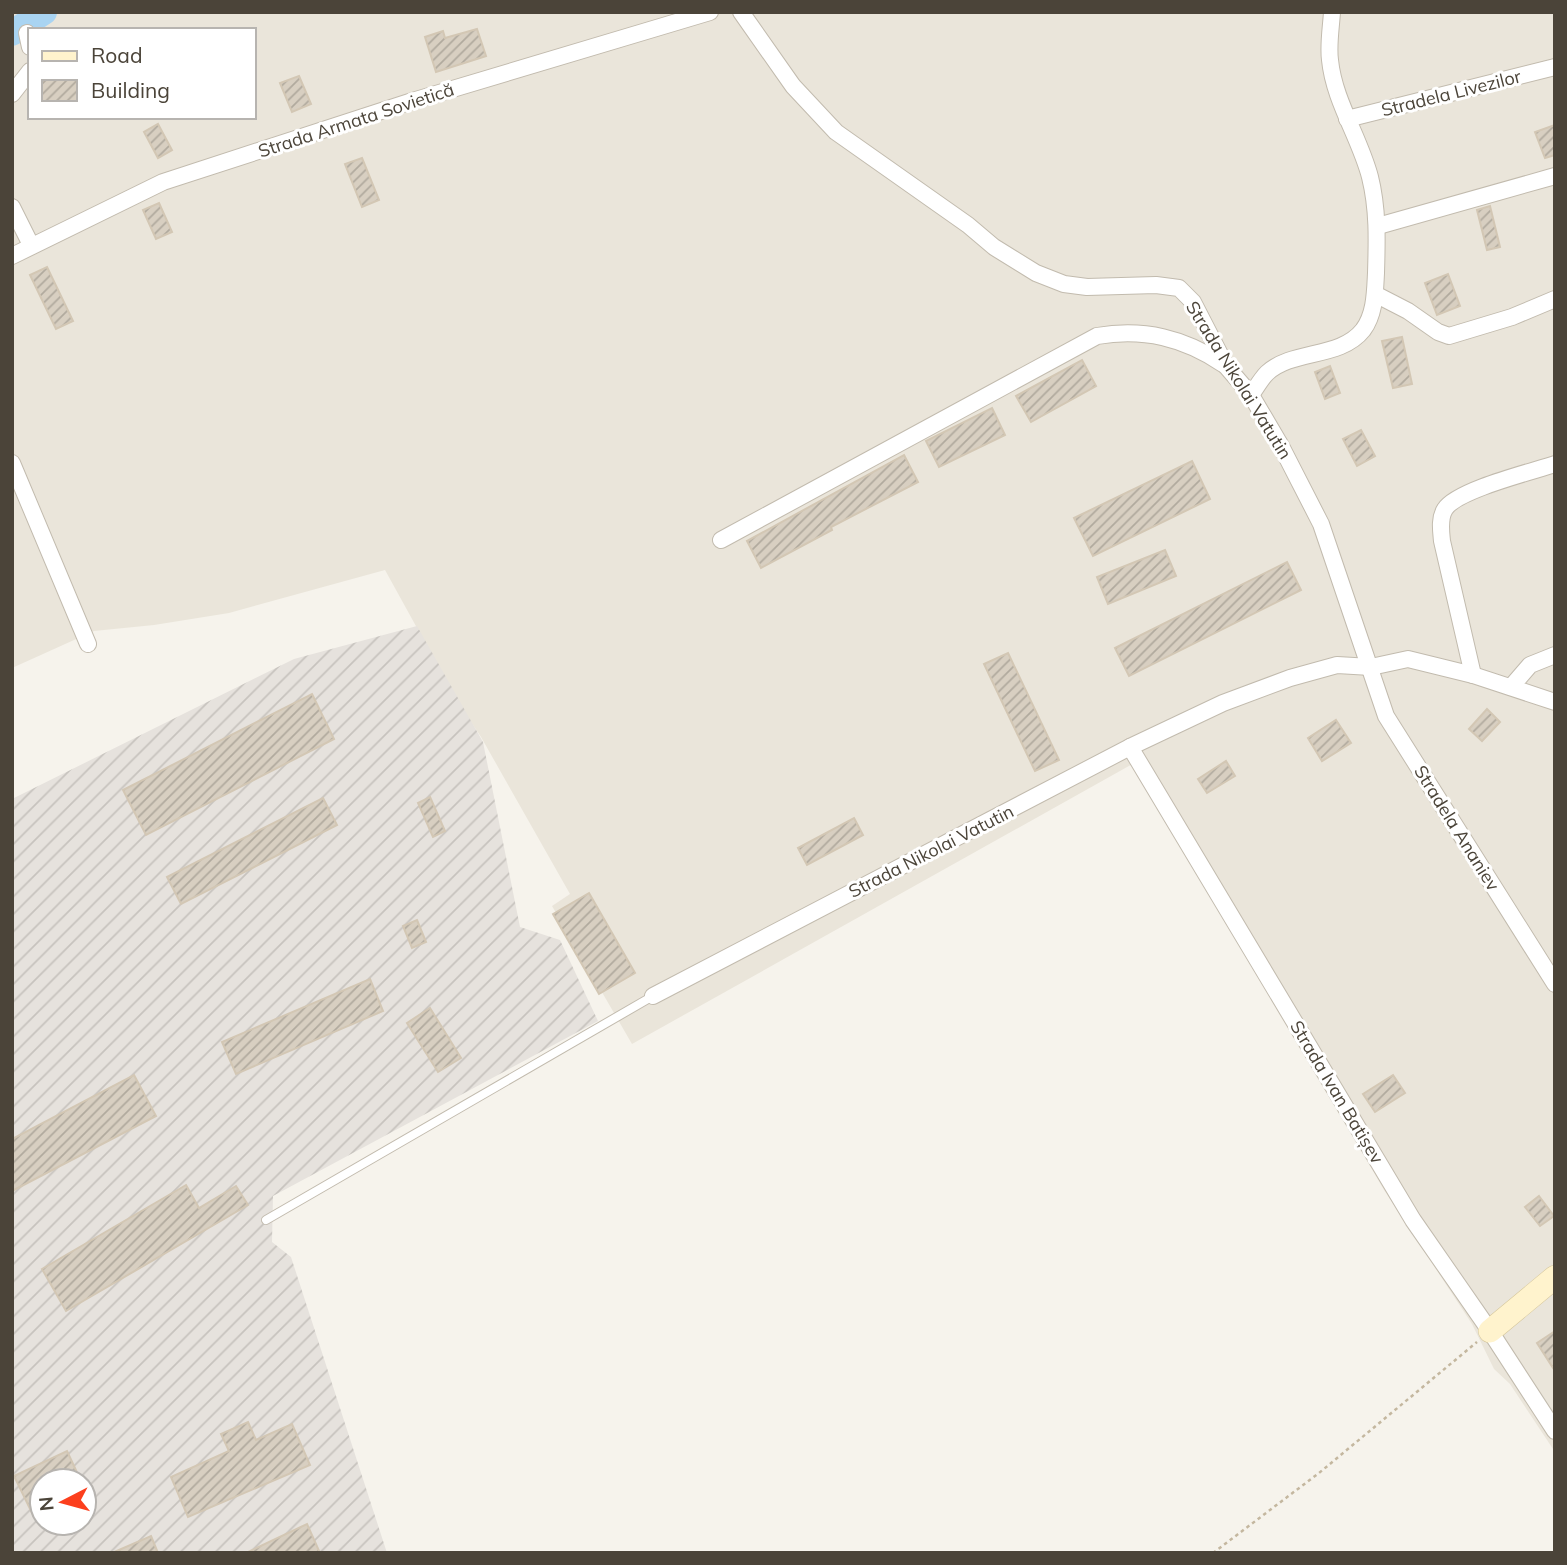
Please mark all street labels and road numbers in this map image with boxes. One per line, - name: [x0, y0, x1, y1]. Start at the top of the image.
- street label: Stradela Livezilor: [1379, 64, 1524, 121]
- street label: Strada Armata Sovietică: [255, 77, 457, 163]
- street label: Strada Nikolai Vatutin: [1181, 297, 1297, 463]
- street label: Stradela Ananiev: [1409, 761, 1505, 895]
- street label: Strada Nikolai Vatutin: [845, 799, 1017, 903]
- street label: Strada Ivan Batișev: [1285, 1016, 1389, 1168]

